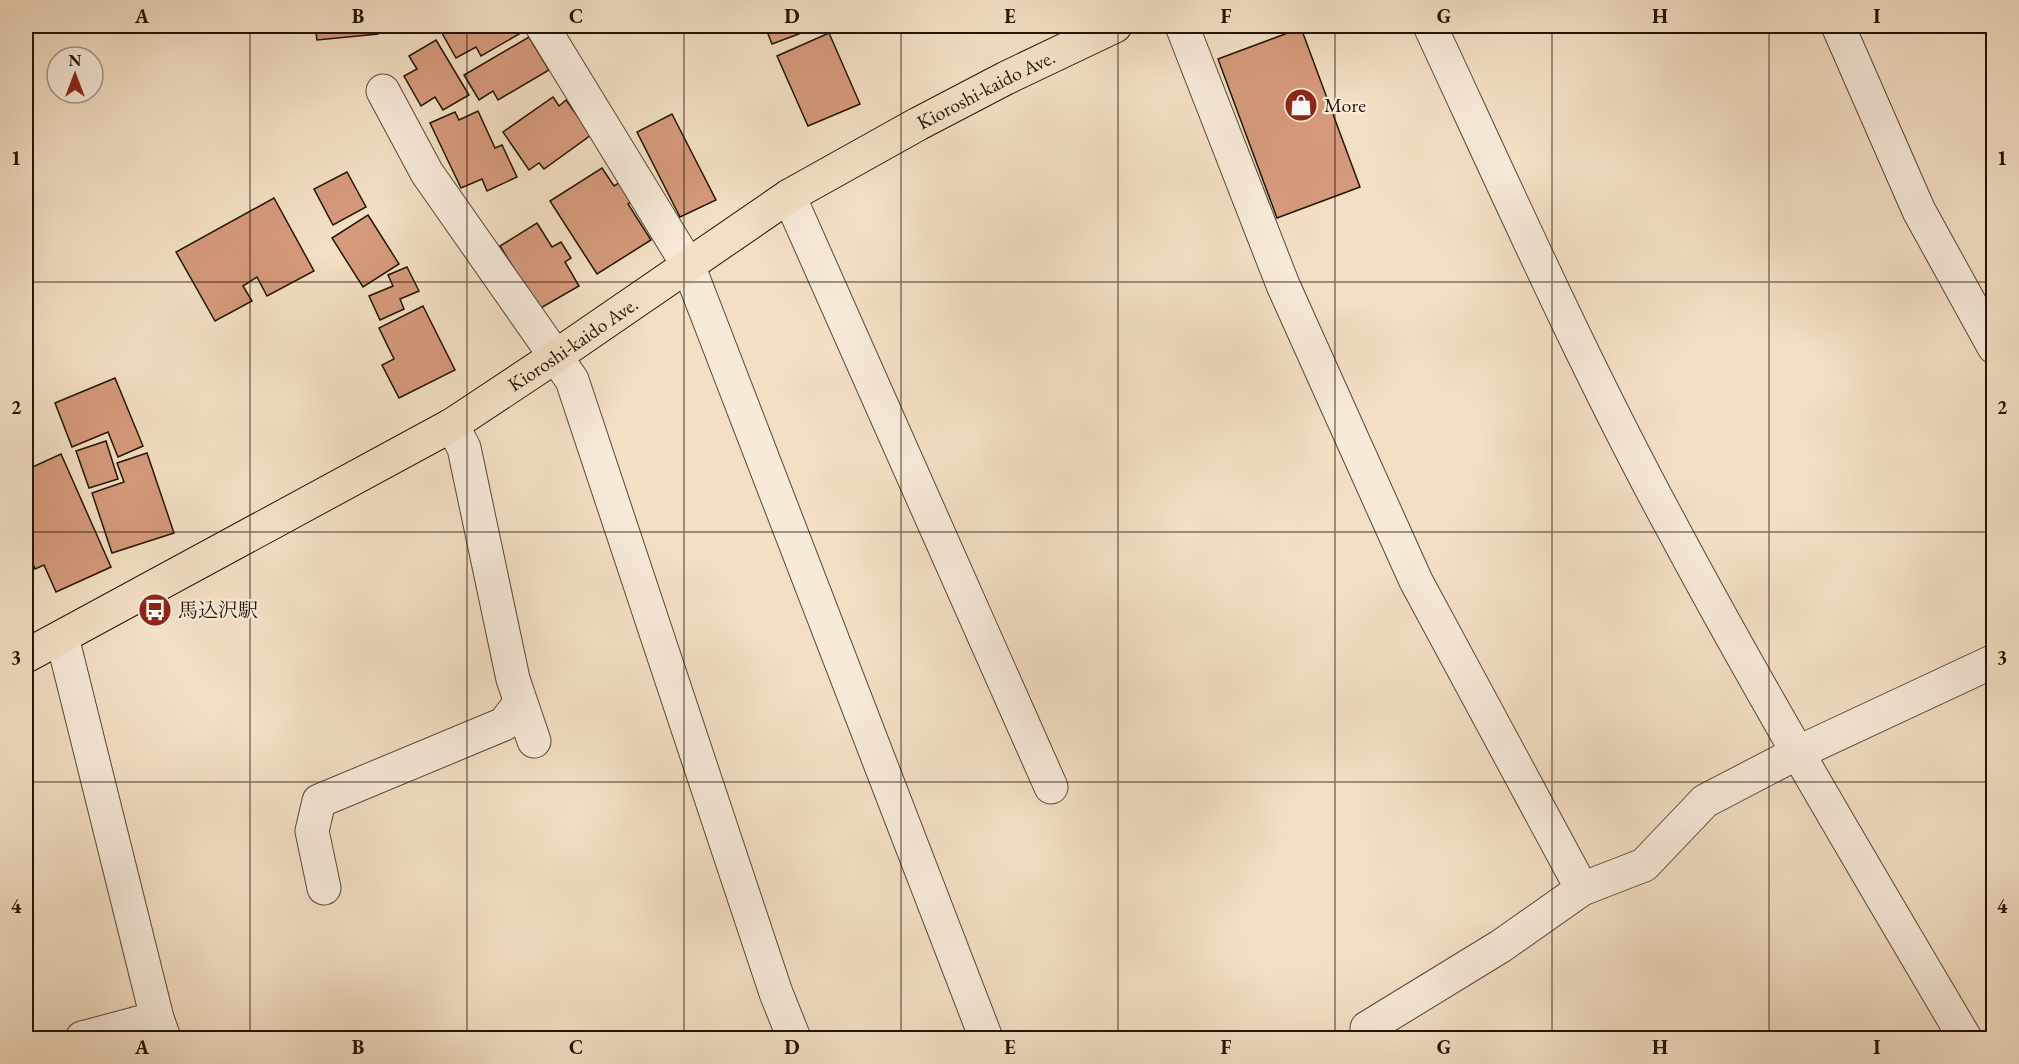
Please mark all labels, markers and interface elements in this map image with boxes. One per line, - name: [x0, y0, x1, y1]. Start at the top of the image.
- text: A: [134, 3, 150, 29]
- text: B: [352, 3, 364, 29]
- text: C: [569, 3, 583, 29]
- text: D: [784, 3, 800, 29]
- text: E: [1004, 3, 1016, 29]
- text: F: [1221, 3, 1232, 29]
- text: G: [1437, 3, 1451, 29]
- text: H: [1652, 3, 1668, 29]
- text: I: [1873, 3, 1881, 29]
- street label: Kioroshi-kaido Ave.: [912, 44, 1059, 135]
- north arrow: [45, 45, 105, 105]
- text: N: [69, 50, 82, 71]
- shop icon: More: [1283, 87, 1319, 123]
- place label: More: [1324, 92, 1366, 118]
- text: 1: [11, 145, 21, 171]
- text: 1: [1997, 145, 2007, 171]
- street label: Kioroshi-kaido Ave.: [503, 291, 643, 397]
- text: 2: [11, 394, 22, 420]
- text: 2: [1997, 394, 2008, 420]
- bus stop icon: 馬込沢駅: [137, 592, 173, 628]
- place label: 馬込沢駅: [178, 597, 258, 623]
- text: 3: [11, 644, 21, 670]
- text: 3: [1997, 644, 2007, 670]
- text: 4: [11, 893, 22, 919]
- text: 4: [1997, 893, 2008, 919]
- text: A: [134, 1034, 150, 1060]
- text: B: [352, 1034, 364, 1060]
- text: C: [569, 1034, 583, 1060]
- text: D: [784, 1034, 800, 1060]
- text: E: [1004, 1034, 1016, 1060]
- text: F: [1221, 1034, 1232, 1060]
- text: G: [1437, 1034, 1451, 1060]
- text: H: [1652, 1034, 1668, 1060]
- text: I: [1873, 1034, 1881, 1060]

